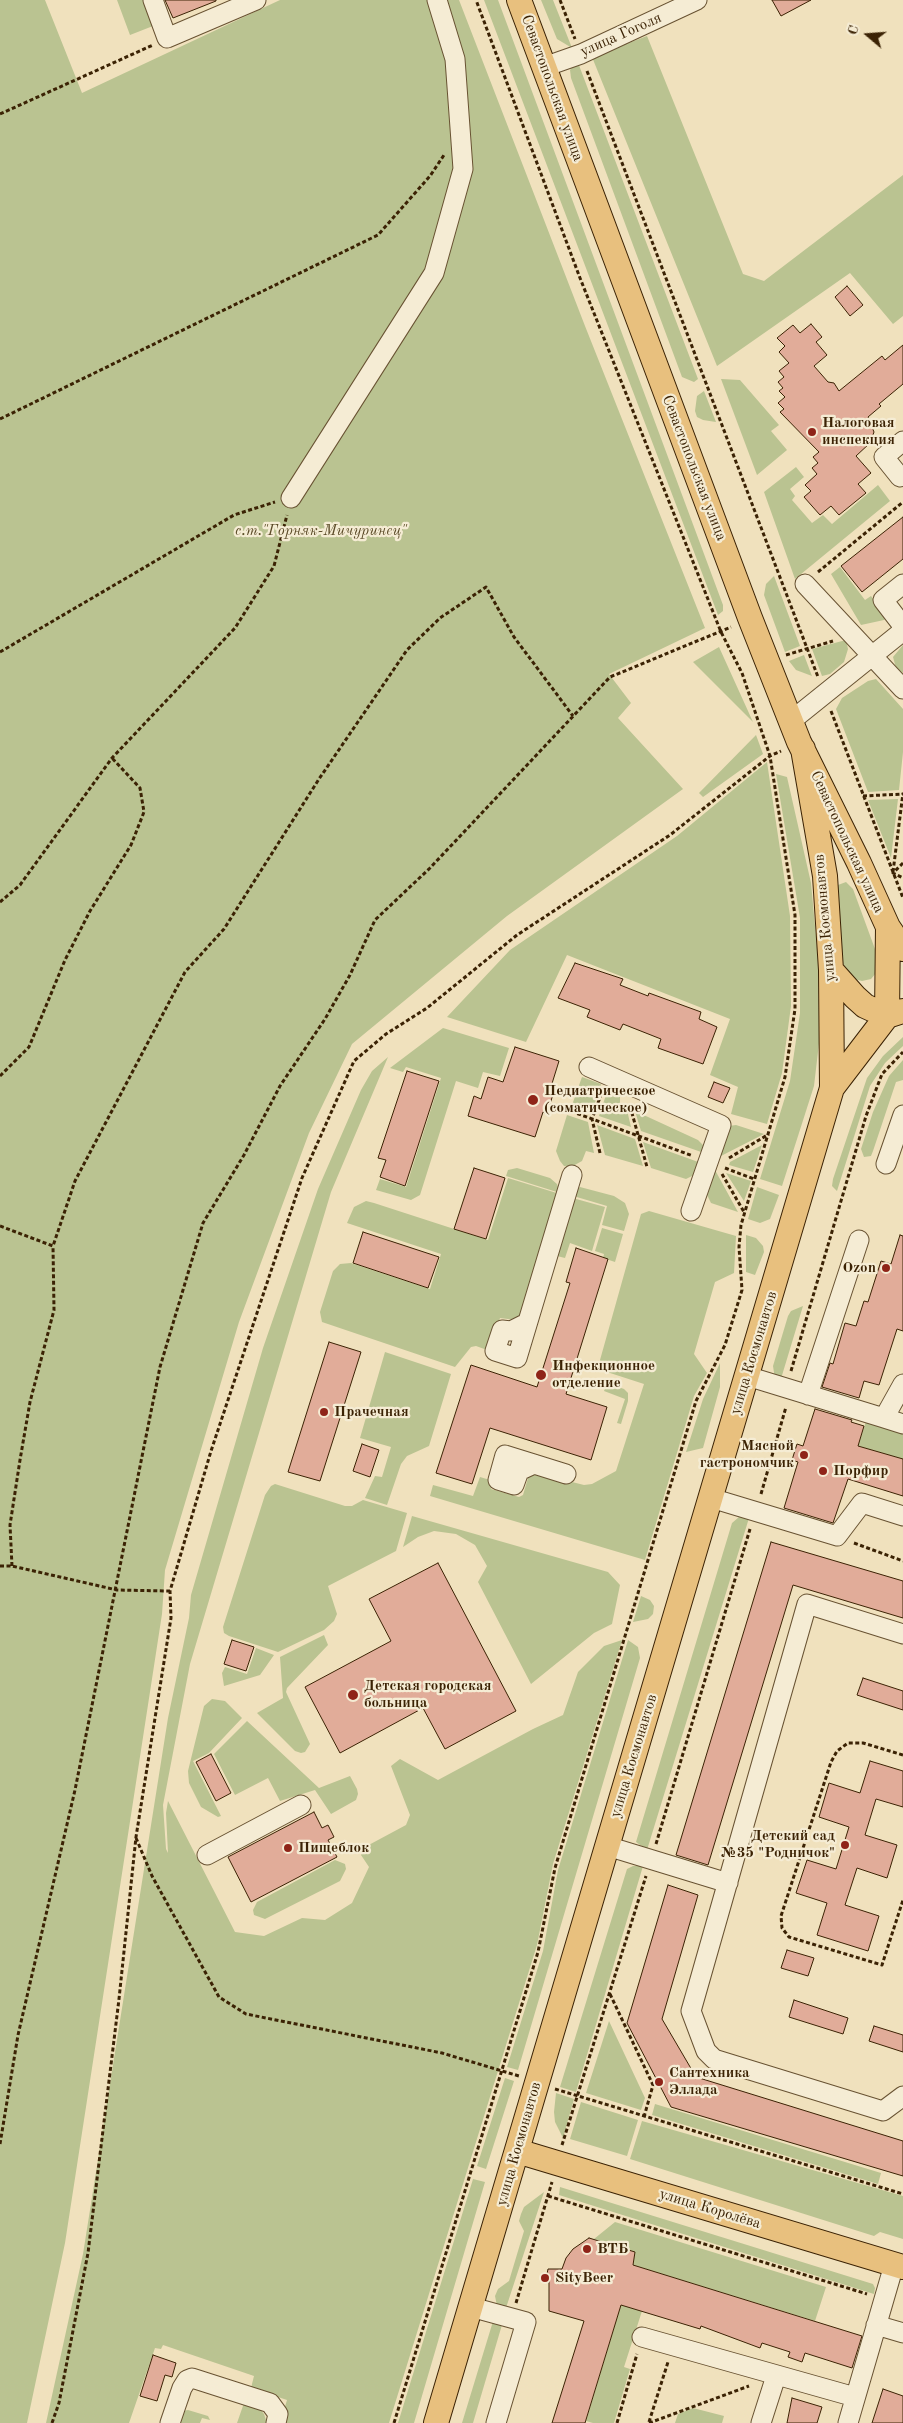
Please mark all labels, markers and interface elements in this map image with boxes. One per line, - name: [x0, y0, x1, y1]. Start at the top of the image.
- street label: улица Гоголя: [577, 9, 665, 61]
- north arrow: [843, 10, 893, 60]
- street label: Севастопольская улица: [517, 12, 587, 164]
- text: С: [846, 24, 862, 37]
- street label: Севастопольская улица: [658, 393, 730, 543]
- place label: Налоговая инспекция: [822, 414, 895, 449]
- marker: Налоговая инспекция: [806, 426, 818, 438]
- park label: с.т."Горняк-Мичуринец": [235, 522, 407, 540]
- street label: Севастопольская улица: [806, 768, 888, 916]
- street label: улица Космонавтов: [810, 853, 840, 983]
- place label: Педиатрическое (соматическое): [544, 1082, 656, 1117]
- marker: Педиатрическое (соматическое): [526, 1093, 540, 1107]
- place label: Ozon: [843, 1259, 876, 1277]
- marker: Ozon: [880, 1262, 892, 1274]
- street label: улица Космонавтов: [727, 1289, 781, 1417]
- place label: Инфекционное отделение: [552, 1357, 655, 1392]
- marker: Инфекционное отделение: [534, 1368, 548, 1382]
- place label: Прачечная: [334, 1403, 409, 1421]
- marker: Прачечная: [318, 1406, 330, 1418]
- place label: Мясной гастрономчик: [700, 1437, 794, 1472]
- marker: Мясной гастрономчик: [798, 1449, 810, 1461]
- place label: Порфир: [833, 1462, 888, 1480]
- marker: Порфир: [817, 1465, 829, 1477]
- place label: Детская городская больница: [364, 1677, 492, 1712]
- marker: Детская городская больница: [346, 1688, 360, 1702]
- street label: улица Космонавтов: [607, 1692, 661, 1820]
- place label: Детский сад №35 "Родничок": [721, 1827, 835, 1862]
- place label: Пищеблок: [298, 1839, 369, 1857]
- marker: Детский сад №35 "Родничок": [839, 1839, 851, 1851]
- marker: Пищеблок: [282, 1842, 294, 1854]
- place label: Сантехника Эллада: [669, 2064, 750, 2099]
- marker: Сантехника Эллада: [653, 2076, 665, 2088]
- street label: улица Космонавтов: [493, 2080, 545, 2208]
- street label: улица Королёва: [657, 2185, 763, 2233]
- place label: ВТБ: [597, 2240, 628, 2258]
- marker: ВТБ: [581, 2243, 593, 2255]
- place label: SityBeer: [555, 2269, 613, 2287]
- marker: SityBeer: [539, 2272, 551, 2284]

